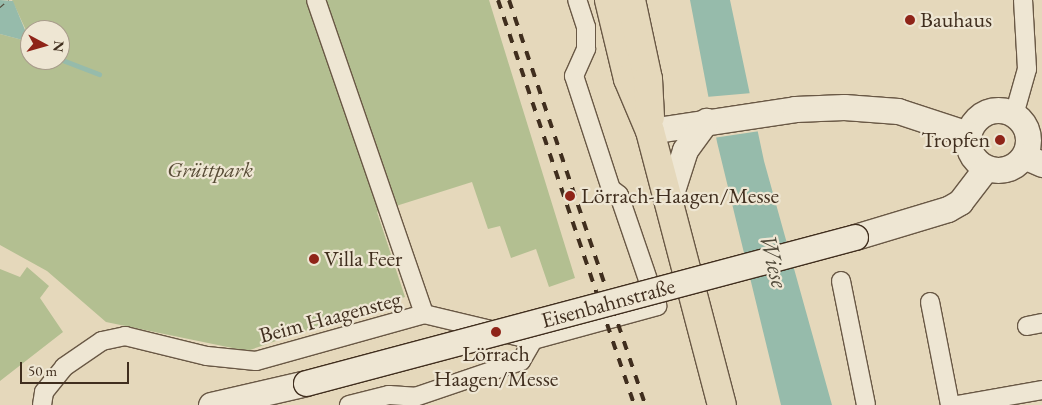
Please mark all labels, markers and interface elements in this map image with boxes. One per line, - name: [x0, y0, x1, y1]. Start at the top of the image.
- place label: Bauhaus: [920, 7, 992, 33]
- marker: Bauhaus: [904, 14, 916, 26]
- north arrow: [20, 20, 70, 70]
- text: N: [49, 40, 68, 53]
- place label: Tropfen: [921, 127, 990, 153]
- marker: Tropfen: [994, 134, 1006, 146]
- park label: Grüttpark: [167, 157, 253, 183]
- place label: Lörrach-Haagen/Messe: [581, 183, 779, 209]
- marker: Lörrach-Haagen/Messe: [563, 189, 577, 203]
- water label: Wiese: [753, 231, 795, 291]
- place label: Villa Feer: [324, 246, 402, 272]
- marker: Villa Feer: [308, 253, 320, 265]
- street label: Eisenbahnstraße: [538, 272, 678, 334]
- street label: Beim Haagensteg: [256, 285, 404, 349]
- marker: Lörrach Haagen/Messe: [490, 326, 502, 338]
- place label: Lörrach Haagen/Messe: [434, 340, 558, 392]
- scale bar: [22, 352, 131, 384]
- text: 50 m: [28, 361, 57, 380]

